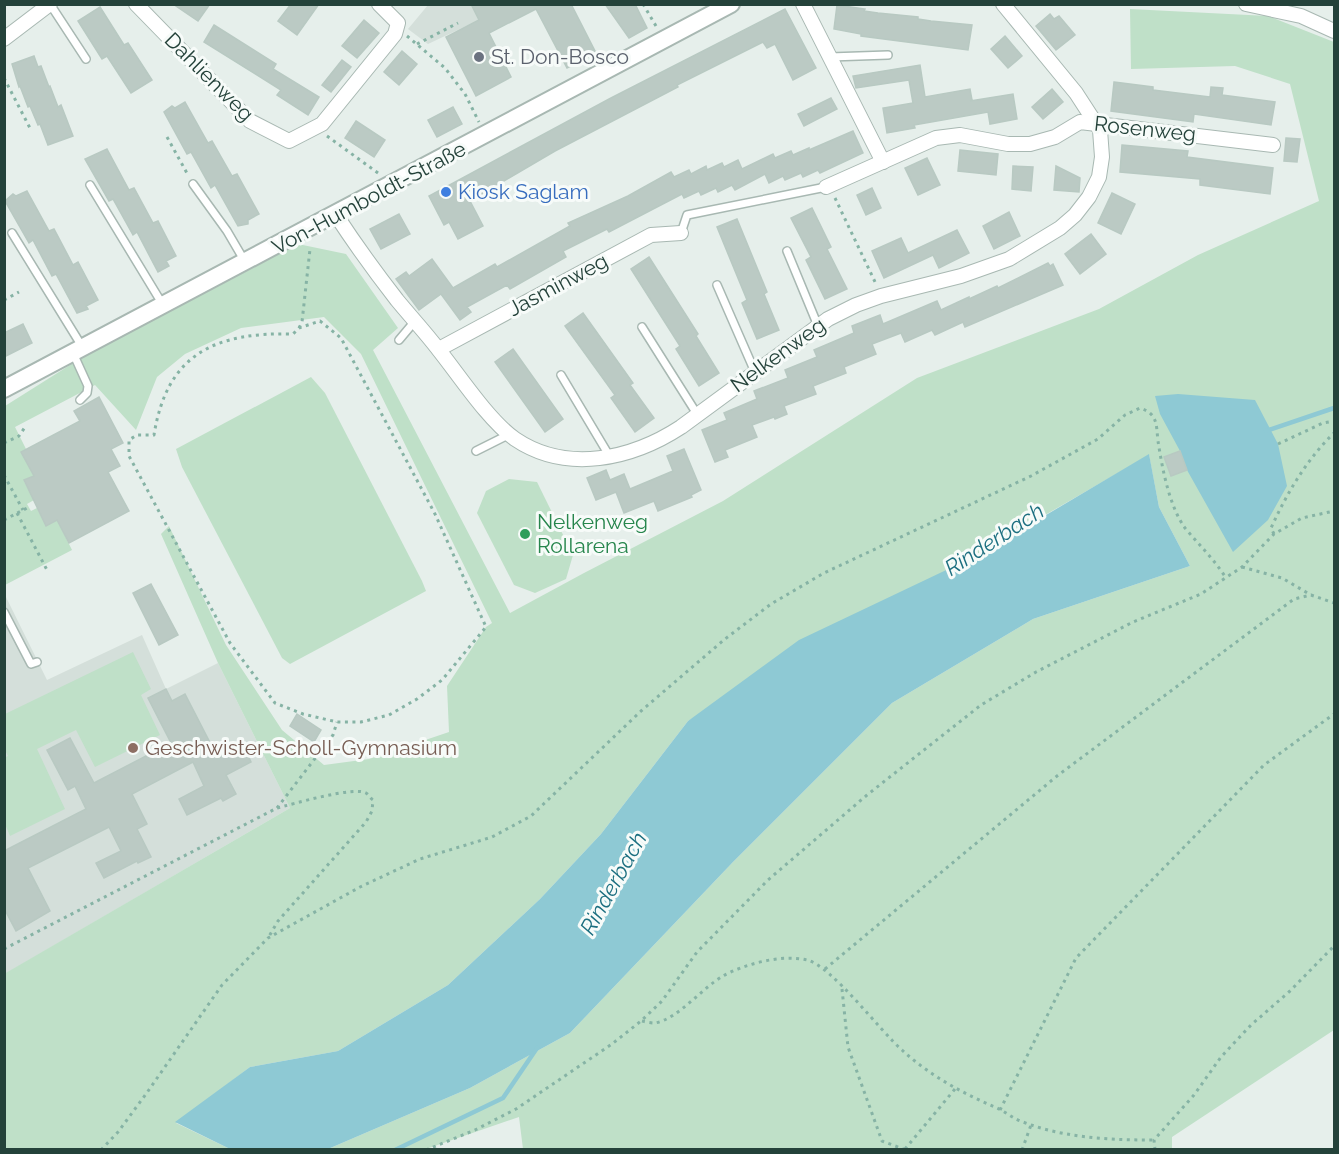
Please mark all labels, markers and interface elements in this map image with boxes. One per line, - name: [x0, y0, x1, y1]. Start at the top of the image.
- street label: Dahlienweg: [160, 27, 259, 126]
- place label: St. Don-Bosco: [491, 44, 629, 69]
- marker: St. Don-Bosco: [472, 50, 486, 64]
- street label: Rosenweg: [1093, 111, 1197, 146]
- street label: Von-Humboldt-Straße: [268, 136, 470, 259]
- place label: Kiosk Saglam: [458, 179, 589, 204]
- marker: Kiosk Saglam: [439, 185, 453, 199]
- street label: Jasminweg: [504, 248, 612, 321]
- street label: Nelkenweg: [725, 312, 830, 397]
- water label: Rinderbach: [939, 497, 1049, 581]
- place label: Nelkenweg Rollarena: [537, 509, 648, 558]
- marker: Nelkenweg Rollarena: [518, 527, 532, 541]
- place label: Geschwister-Scholl-Gymnasium: [145, 735, 457, 760]
- marker: Geschwister-Scholl-Gymnasium: [126, 741, 140, 755]
- water label: Rinderbach: [574, 827, 652, 939]

